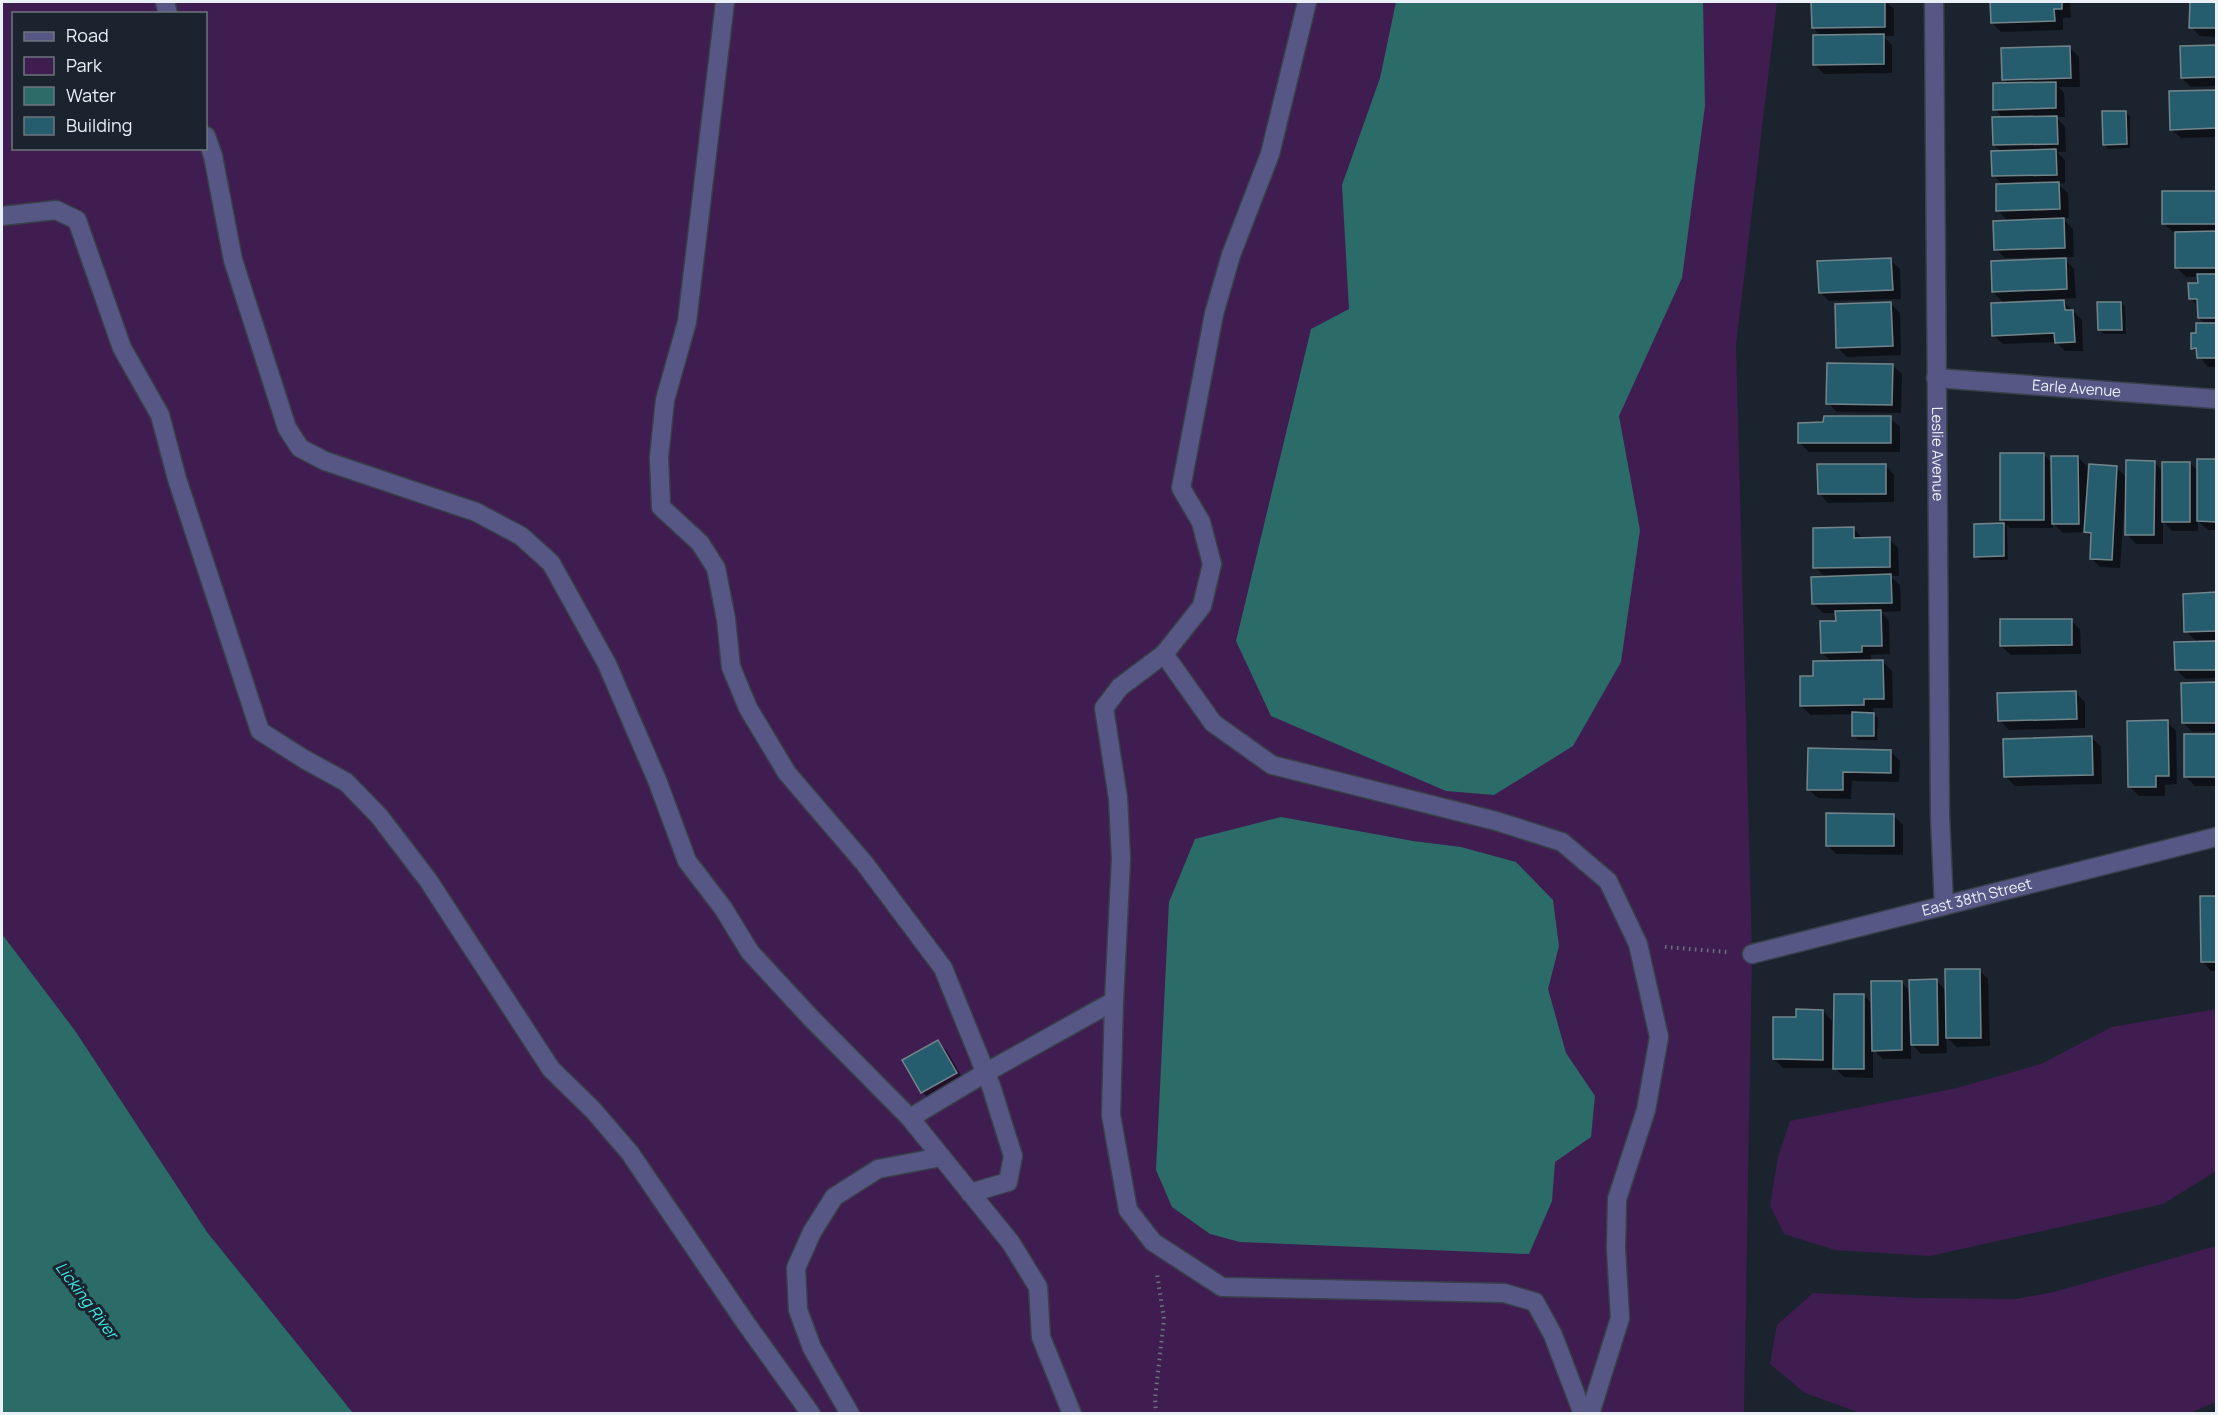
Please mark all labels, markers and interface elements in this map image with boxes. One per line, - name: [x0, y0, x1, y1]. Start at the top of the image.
- legend: [12, 12, 207, 150]
- text: Road: [66, 23, 109, 47]
- text: Park: [66, 53, 103, 77]
- text: Water: [66, 83, 116, 107]
- text: Building: [66, 113, 132, 137]
- street label: Earle Avenue: [2031, 374, 2122, 402]
- street label: Leslie Avenue: [1927, 407, 1949, 502]
- street label: East 38th Street: [1920, 873, 2034, 921]
- water label: Licking River: [51, 1257, 125, 1345]

